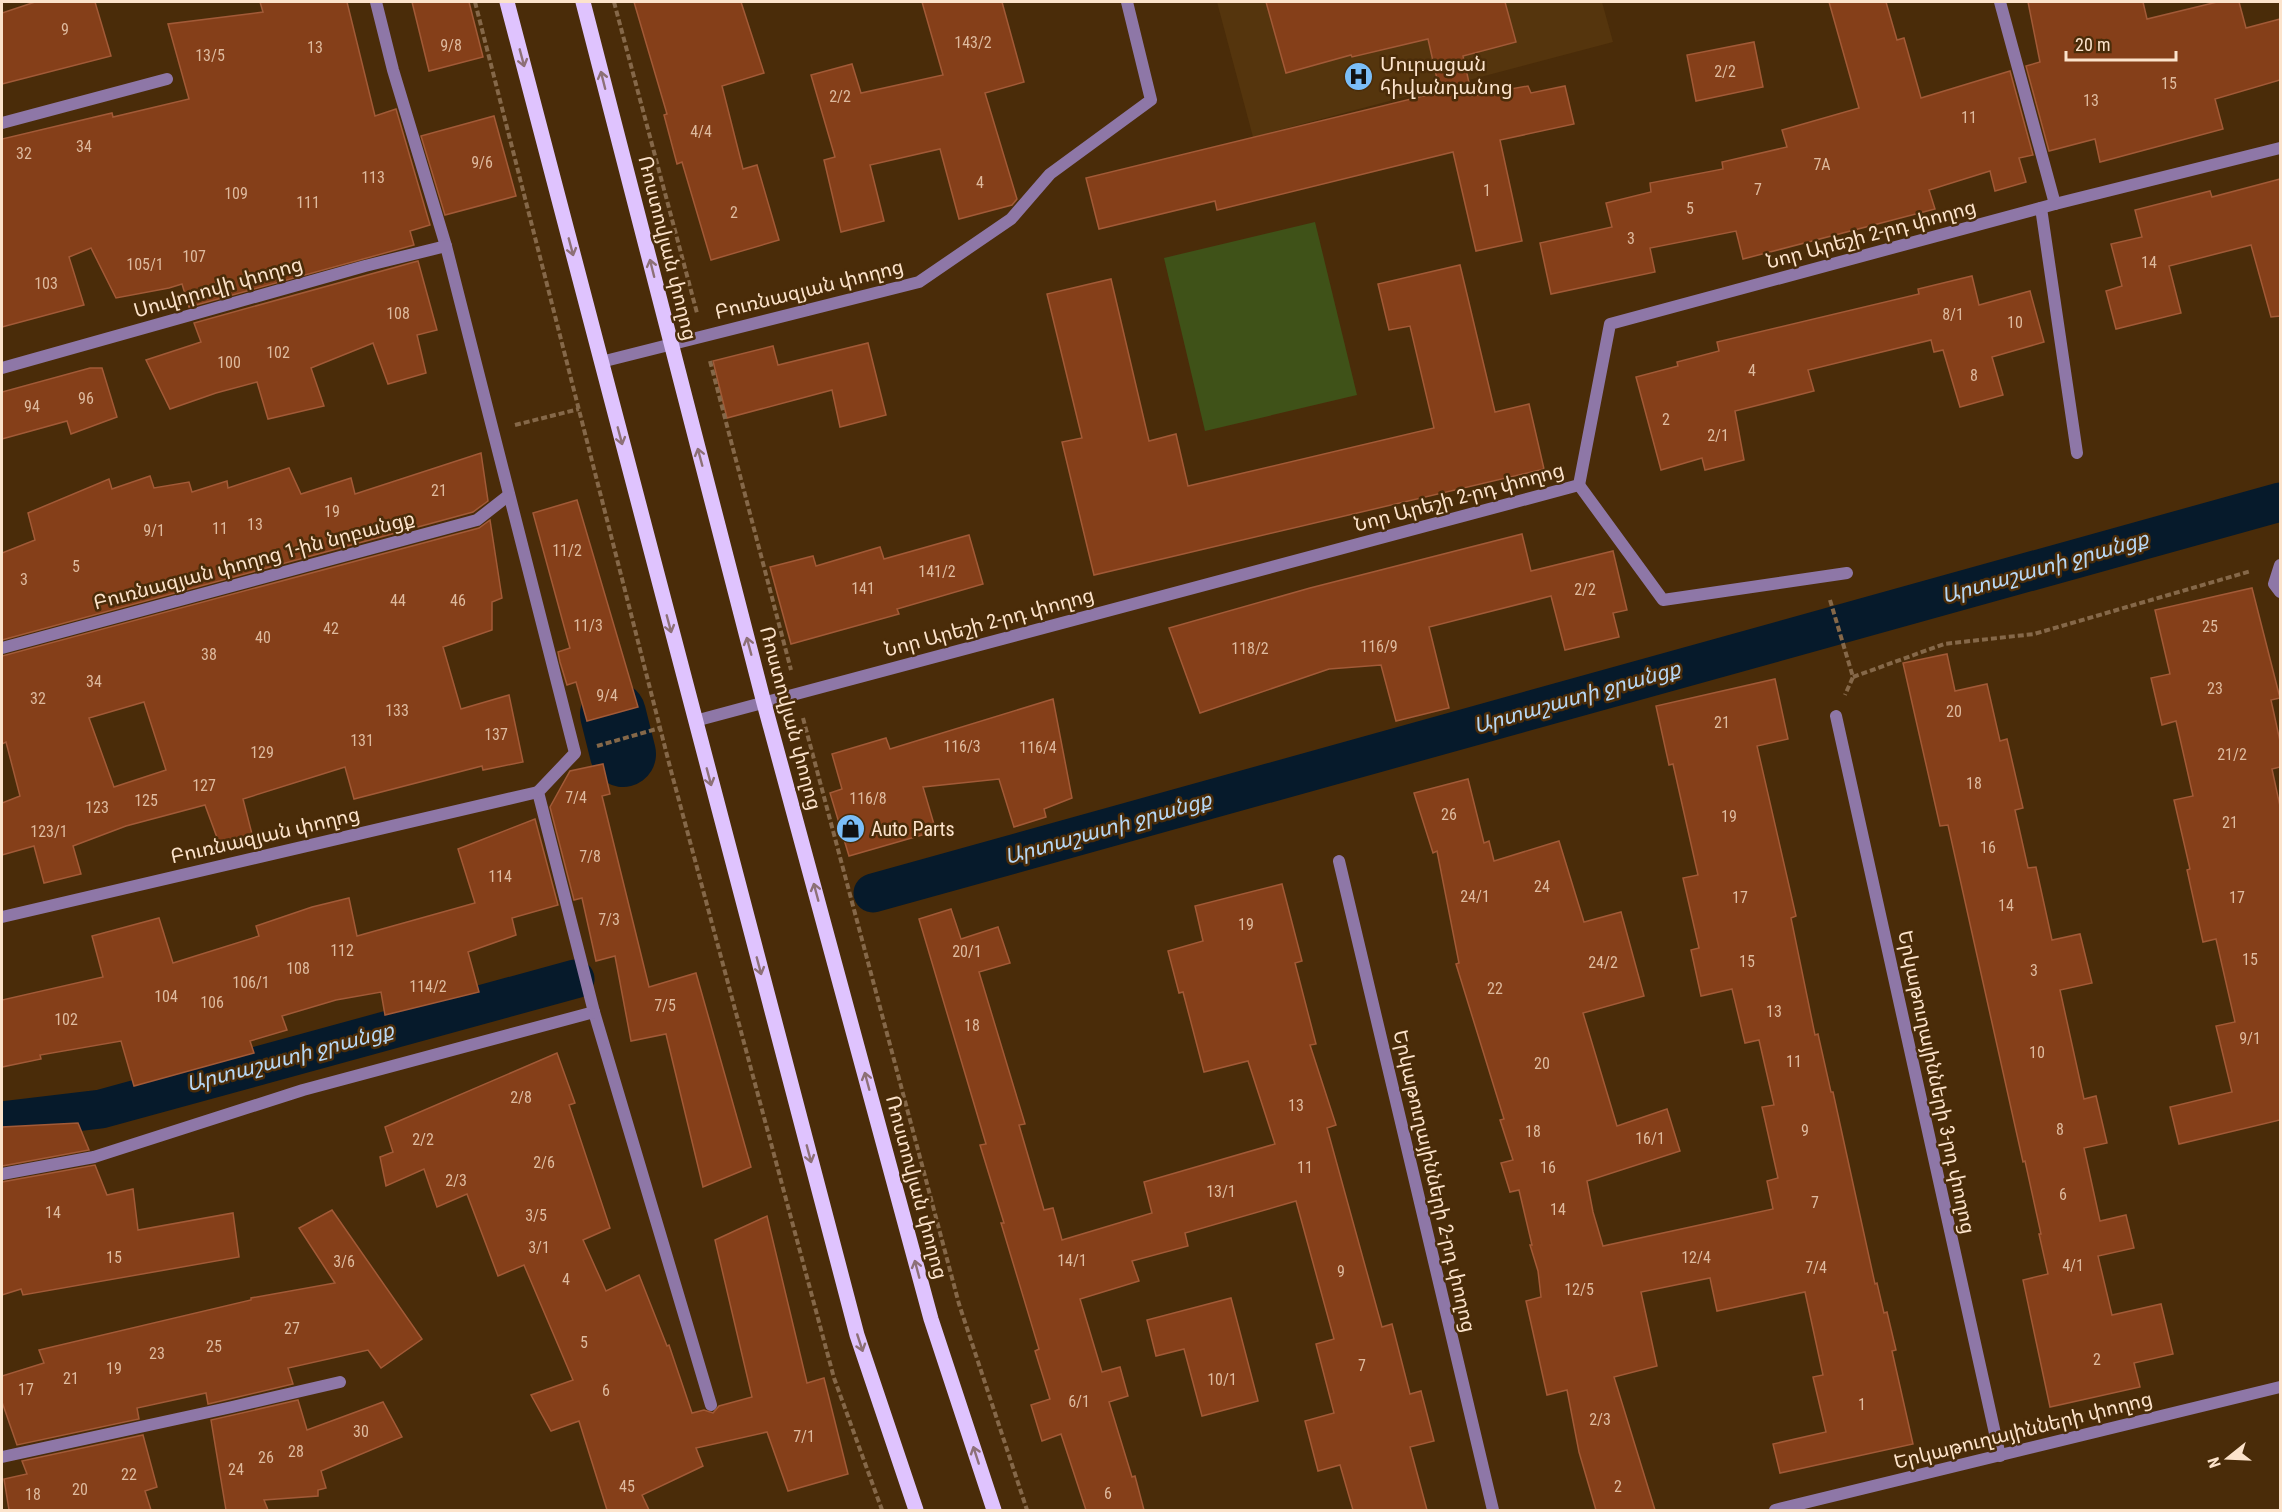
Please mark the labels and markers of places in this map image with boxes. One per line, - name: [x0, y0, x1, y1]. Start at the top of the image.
- place label: Մուրացան հիվանդանոց: [1380, 52, 1513, 99]
- hospital icon: Մուրացան հիվանդանոց: [1343, 60, 1375, 92]
- shop icon: Auto Parts: [834, 813, 866, 845]
- place label: Auto Parts: [871, 817, 955, 841]

